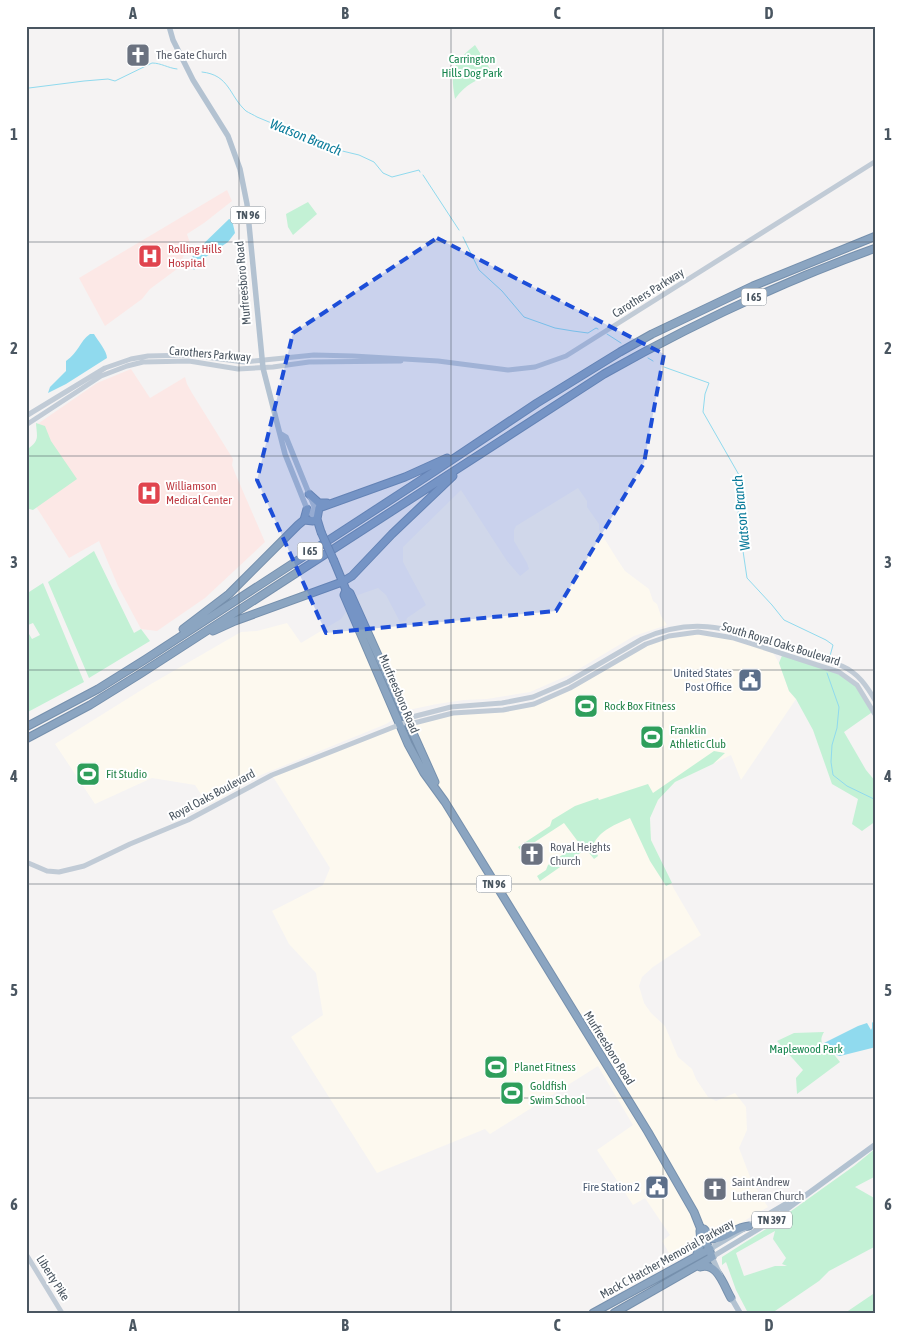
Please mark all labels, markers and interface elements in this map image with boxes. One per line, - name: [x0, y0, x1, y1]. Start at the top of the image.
- text: A: [128, 4, 137, 22]
- text: B: [341, 4, 349, 22]
- text: C: [553, 4, 561, 22]
- text: D: [765, 4, 774, 22]
- church icon: The Gate Church: [125, 42, 151, 68]
- place label: The Gate Church: [156, 48, 227, 62]
- park label: Carrington Hills Dog Park: [441, 52, 503, 80]
- water label: Watson Branch: [268, 115, 344, 159]
- text: 1: [10, 125, 18, 143]
- text: 1: [884, 125, 892, 143]
- road number: TN 96: [230, 206, 266, 224]
- street label: Murfreesboro Road: [232, 240, 254, 326]
- place label: Rolling Hills Hospital: [168, 242, 222, 270]
- hospital icon: Rolling Hills Hospital: [137, 243, 163, 269]
- street label: Carothers Parkway: [610, 265, 686, 321]
- road number: I 65: [742, 288, 766, 306]
- text: 2: [10, 339, 18, 357]
- text: 2: [884, 339, 892, 357]
- street label: Carothers Parkway: [169, 343, 251, 365]
- water label: Watson Branch: [729, 474, 753, 552]
- place label: Williamson Medical Center: [166, 479, 232, 507]
- hospital icon: Williamson Medical Center: [136, 480, 162, 506]
- road number: I 65: [298, 542, 322, 560]
- text: 3: [10, 553, 18, 571]
- text: 3: [884, 553, 892, 571]
- street label: South Royal Oaks Boulevard: [720, 619, 842, 669]
- street label: Murfreesboro Road: [376, 652, 422, 736]
- place label: United States Post Office: [673, 666, 732, 694]
- public building icon: United States Post Office: [737, 667, 763, 693]
- sports icon: Rock Box Fitness: [573, 693, 599, 719]
- place label: Rock Box Fitness: [604, 699, 676, 713]
- place label: Franklin Athletic Club: [670, 723, 726, 751]
- sports icon: Franklin Athletic Club: [639, 724, 665, 750]
- sports icon: Fit Studio: [75, 761, 101, 787]
- street label: Royal Oaks Boulevard: [166, 766, 258, 824]
- text: 4: [9, 767, 18, 785]
- place label: Fit Studio: [106, 767, 147, 781]
- text: 4: [883, 767, 892, 785]
- place label: Royal Heights Church: [550, 840, 611, 868]
- church icon: Royal Heights Church: [519, 841, 545, 867]
- road number: TN 96: [476, 876, 512, 892]
- text: 5: [10, 981, 18, 999]
- text: 5: [884, 981, 892, 999]
- street label: Murfreesboro Road: [581, 1009, 637, 1087]
- park label: Maplewood Park: [769, 1042, 843, 1056]
- sports icon: Planet Fitness: [483, 1054, 509, 1080]
- place label: Planet Fitness: [514, 1060, 576, 1074]
- place label: Goldfish Swim School: [530, 1079, 586, 1107]
- sports icon: Goldfish Swim School: [499, 1080, 525, 1106]
- public building icon: Fire Station 2: [644, 1174, 670, 1200]
- place label: Saint Andrew Lutheran Church: [732, 1175, 804, 1203]
- church icon: Saint Andrew Lutheran Church: [702, 1176, 728, 1202]
- place label: Fire Station 2: [583, 1180, 640, 1194]
- text: 6: [10, 1195, 18, 1213]
- text: 6: [884, 1195, 892, 1213]
- road number: TN 397: [752, 1212, 792, 1228]
- street label: Mack C Hatcher Memorial Parkway: [598, 1216, 736, 1302]
- street label: Liberty Pike: [34, 1253, 72, 1303]
- text: A: [128, 1316, 137, 1334]
- text: B: [341, 1316, 349, 1334]
- text: C: [553, 1316, 561, 1334]
- text: D: [765, 1316, 774, 1334]

